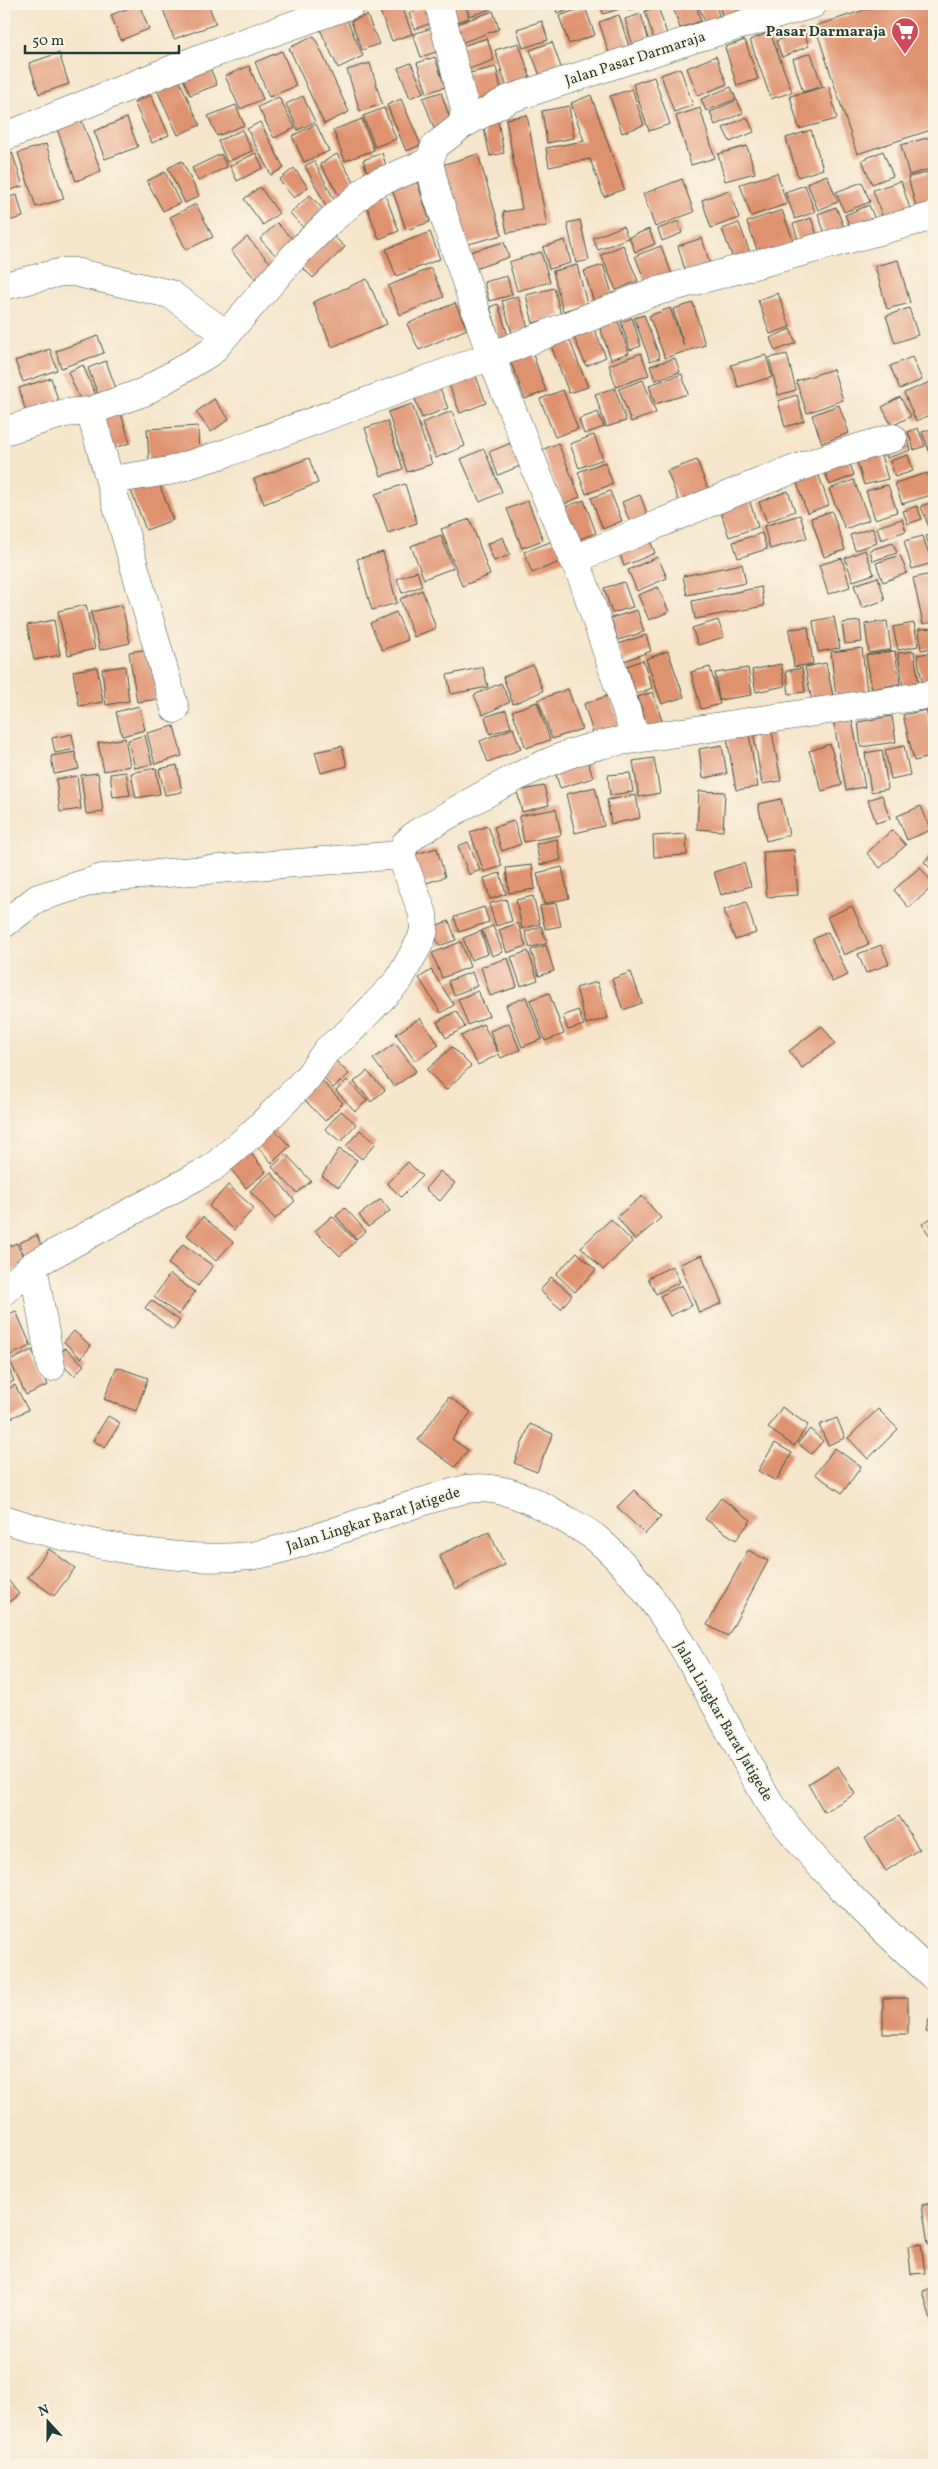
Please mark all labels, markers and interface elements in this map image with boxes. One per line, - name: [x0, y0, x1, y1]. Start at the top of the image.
- supermarket icon: Pasar Darmaraja: [890, 16, 920, 55]
- scale bar: [25, 22, 179, 54]
- place label: Pasar Darmaraja: [766, 22, 886, 43]
- street label: Jalan Pasar Darmaraja: [563, 27, 708, 92]
- text: 50 m: [32, 31, 64, 52]
- street label: Jalan Lingkar Barat Jatigede: [284, 1482, 463, 1558]
- street label: Jalan Lingkar Barat Jatigede: [668, 1638, 777, 1806]
- north arrow: [22, 2396, 72, 2446]
- text: N: [36, 2401, 52, 2422]

